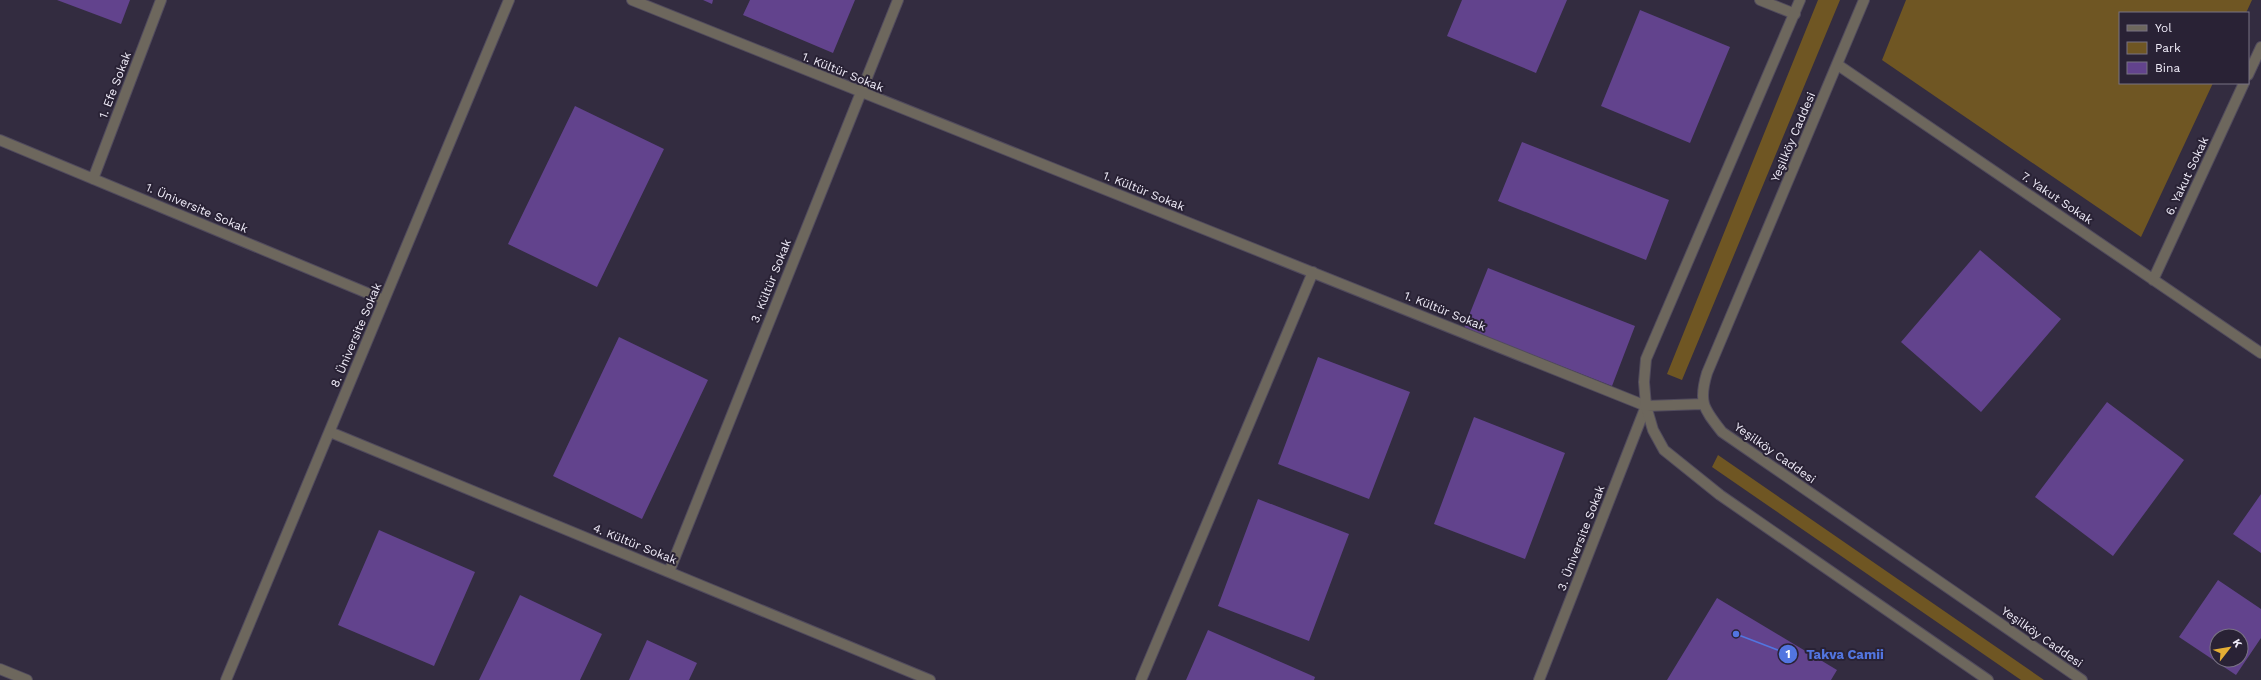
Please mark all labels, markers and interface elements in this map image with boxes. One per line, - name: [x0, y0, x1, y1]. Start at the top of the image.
- legend: [2119, 12, 2249, 84]
- text: Yol: [2155, 21, 2172, 35]
- text: Park: [2155, 41, 2181, 55]
- street label: 1. Kültür Sokak: [800, 49, 886, 95]
- street label: 1. Efe Sokak: [96, 50, 134, 120]
- text: Bina: [2155, 61, 2180, 75]
- street label: Yeşilköy Caddesi: [1768, 90, 1818, 184]
- street label: 6. Yakut Sokak: [2163, 134, 2211, 218]
- street label: 1. Kültür Sokak: [1101, 168, 1187, 214]
- street label: 7. Yakut Sokak: [2018, 169, 2096, 227]
- street label: 1. Üniversite Sokak: [144, 180, 250, 236]
- street label: 3. Kültür Sokak: [748, 237, 794, 325]
- street label: 8. Üniversite Sokak: [328, 280, 384, 389]
- street label: 1. Kültür Sokak: [1402, 288, 1488, 334]
- street label: Yeşilköy Caddesi: [1732, 420, 1818, 486]
- street label: 3. Üniversite Sokak: [1554, 483, 1608, 593]
- street label: 4. Kültür Sokak: [591, 521, 679, 567]
- street label: Yeşilköy Caddesi: [1999, 604, 2085, 670]
- north arrow: [2209, 628, 2249, 668]
- text: K: [2230, 636, 2245, 650]
- callout: Takva Camii: [1778, 642, 1892, 667]
- text: 1: [1785, 647, 1791, 661]
- text: Takva Camii: [1806, 647, 1884, 662]

